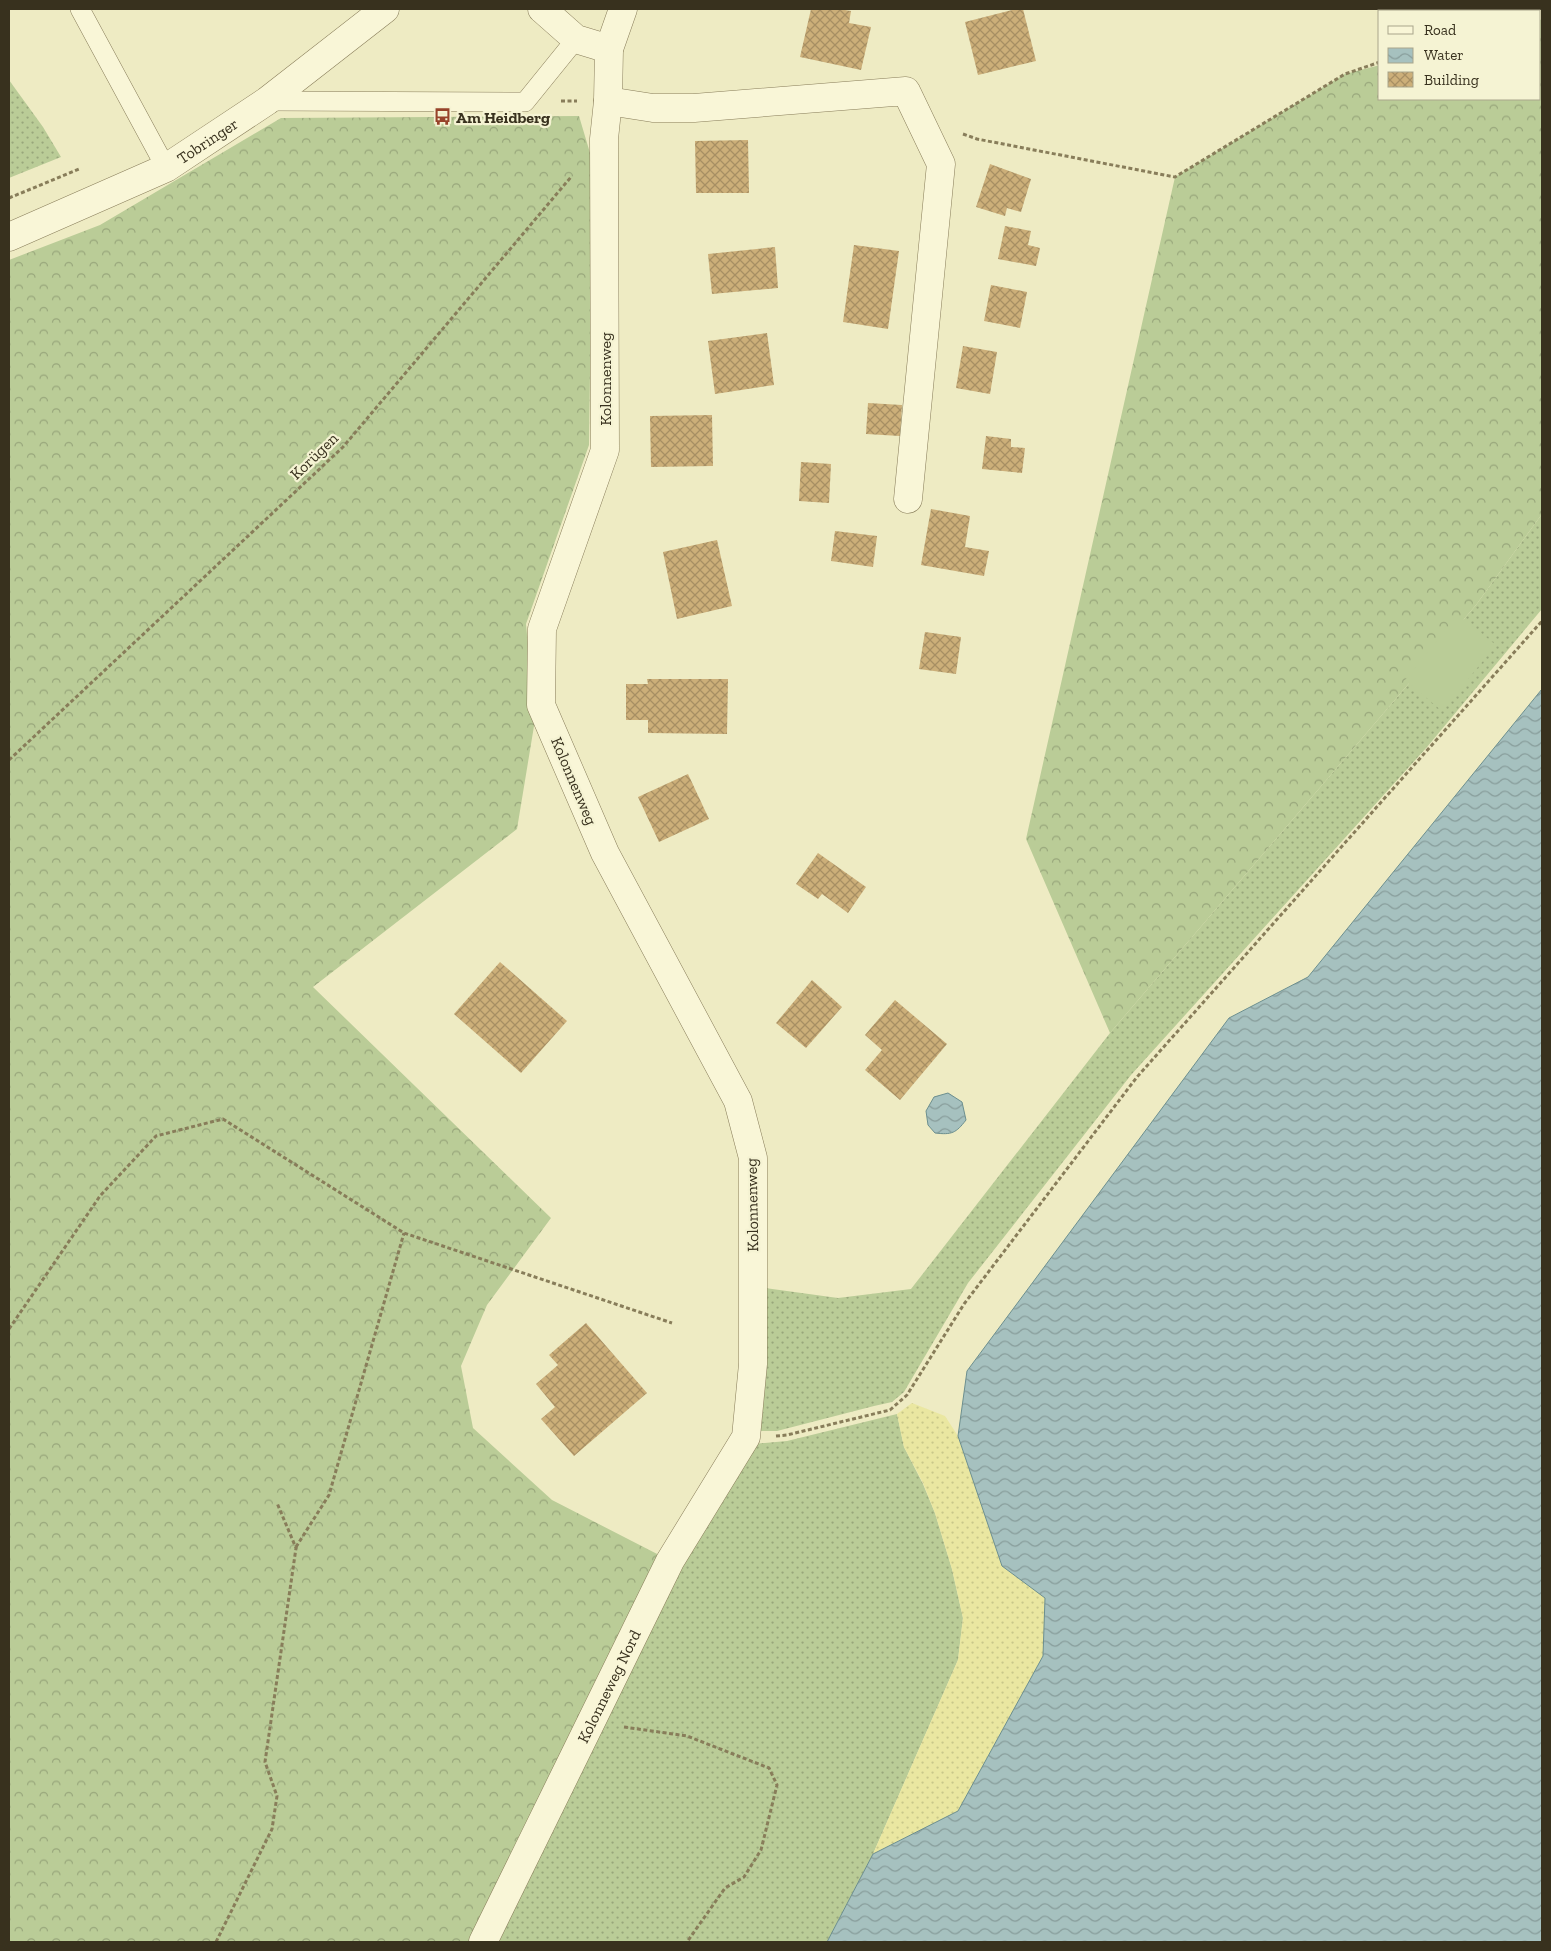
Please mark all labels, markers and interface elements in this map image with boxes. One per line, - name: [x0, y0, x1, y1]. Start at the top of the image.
- legend: [1378, 10, 1541, 100]
- text: Road: [1424, 21, 1457, 39]
- text: Water: [1424, 46, 1464, 64]
- text: Building: [1424, 71, 1479, 89]
- bus stop icon: Am Heidberg: [432, 107, 452, 127]
- place label: Am Heidberg: [456, 108, 550, 127]
- street label: Tobringer: [173, 113, 242, 168]
- street label: Kolonnenweg: [596, 332, 615, 426]
- street label: Korügen: [286, 428, 343, 483]
- street label: Kolonnenweg: [547, 734, 601, 828]
- street label: Kolonnenweg: [742, 1158, 762, 1252]
- street label: Kolonneweg Nord: [573, 1626, 644, 1746]

